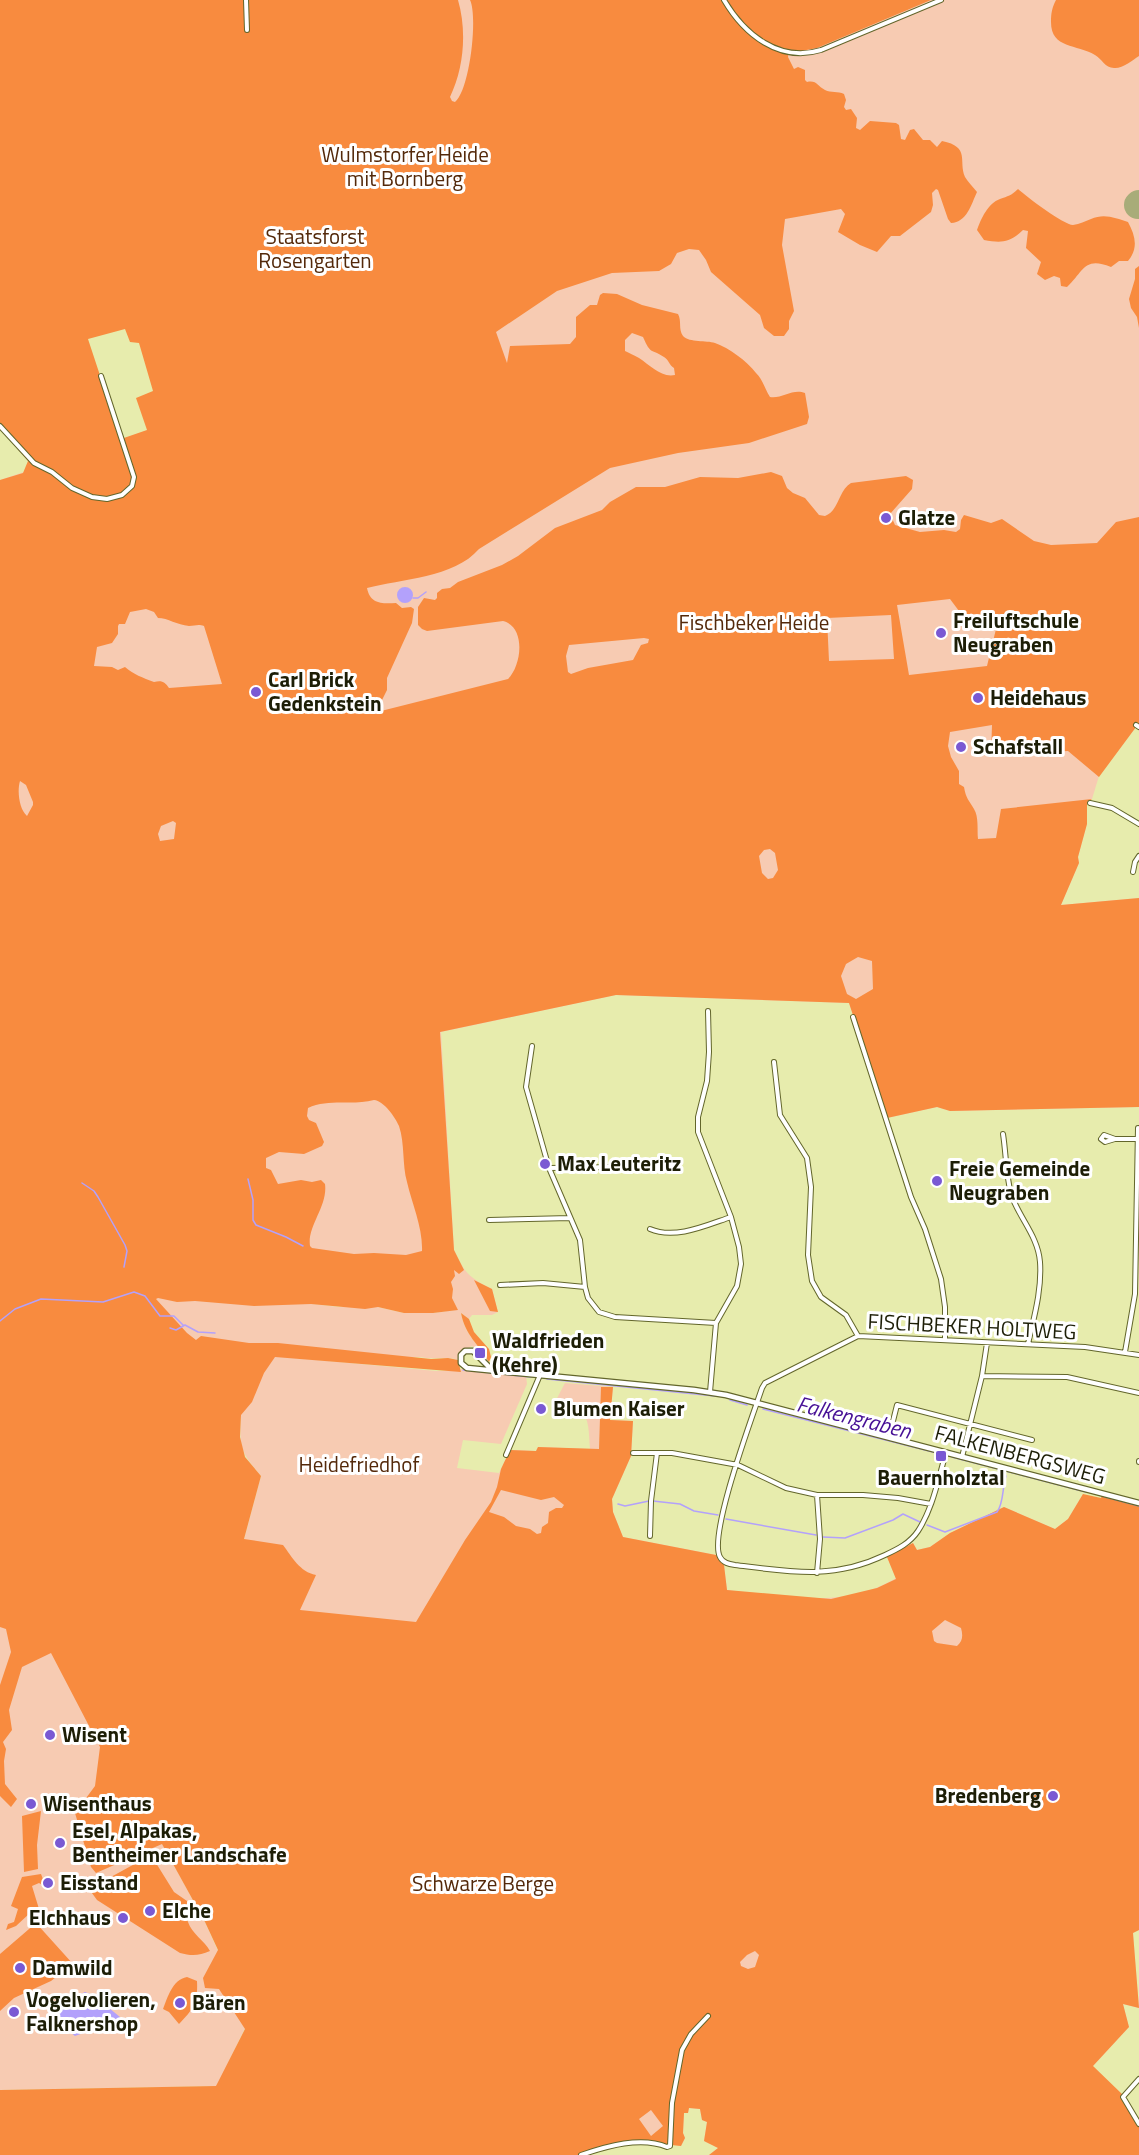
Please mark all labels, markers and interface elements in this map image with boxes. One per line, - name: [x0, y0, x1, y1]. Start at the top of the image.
- park label: Wulmstorfer Heide mit Bornberg: [321, 138, 489, 194]
- park label: Staatsforst Rosengarten: [258, 220, 372, 276]
- place label: Glatze: [898, 501, 955, 533]
- marker: Glatze: [879, 511, 893, 525]
- place label: Freiluftschule Neugraben: [953, 604, 1079, 660]
- park label: Fischbeker Heide: [679, 606, 829, 638]
- marker: Freiluftschule Neugraben: [934, 626, 948, 640]
- place label: Carl Brick Gedenkstein: [268, 663, 382, 719]
- place label: Heidehaus: [990, 681, 1086, 713]
- marker: Carl Brick Gedenkstein: [249, 685, 263, 699]
- marker: Heidehaus: [971, 691, 985, 705]
- place label: Schafstall: [973, 730, 1063, 762]
- marker: Schafstall: [954, 740, 968, 754]
- place label: Max Leuteritz: [557, 1147, 681, 1179]
- place label: Freie Gemeinde Neugraben: [949, 1152, 1090, 1208]
- marker: Max Leuteritz: [538, 1157, 552, 1171]
- marker: Freie Gemeinde Neugraben: [930, 1174, 944, 1188]
- street label: FISCHBEKER HOLTWEG: [867, 1305, 1077, 1347]
- place label: Waldfrieden (Kehre): [492, 1324, 604, 1380]
- marker: Waldfrieden (Kehre): [473, 1346, 487, 1360]
- water label: Falkengraben: [793, 1386, 916, 1448]
- place label: Blumen Kaiser: [553, 1392, 685, 1424]
- marker: Blumen Kaiser: [534, 1402, 548, 1416]
- street label: FALKENBERGSWEG: [931, 1416, 1109, 1492]
- park label: Heidefriedhof: [299, 1448, 419, 1480]
- marker: Bauernholztal: [934, 1449, 948, 1463]
- place label: Bauernholztal: [877, 1461, 1005, 1493]
- place label: Wisent: [62, 1718, 127, 1750]
- marker: Wisent: [43, 1728, 57, 1742]
- place label: Bredenberg: [935, 1779, 1041, 1811]
- place label: Wisenthaus: [43, 1787, 152, 1819]
- marker: Bredenberg: [1046, 1789, 1060, 1803]
- marker: Wisenthaus: [24, 1797, 38, 1811]
- place label: Esel, Alpakas, Bentheimer Landschafe: [72, 1814, 287, 1870]
- marker: Esel, Alpakas, Bentheimer Landschafe: [53, 1836, 67, 1850]
- place label: Eisstand: [60, 1866, 138, 1898]
- park label: Schwarze Berge: [412, 1867, 554, 1899]
- marker: Eisstand: [41, 1876, 55, 1890]
- place label: Elche: [162, 1894, 211, 1926]
- place label: Elchhaus: [29, 1901, 111, 1933]
- marker: Elche: [143, 1904, 157, 1918]
- marker: Elchhaus: [116, 1911, 130, 1925]
- place label: Damwild: [32, 1951, 113, 1983]
- marker: Damwild: [13, 1961, 27, 1975]
- place label: Vogelvolieren, Falknershop: [26, 1983, 156, 2039]
- place label: Bären: [192, 1986, 246, 2018]
- marker: Bären: [173, 1996, 187, 2010]
- marker: Vogelvolieren, Falknershop: [7, 2005, 21, 2019]

